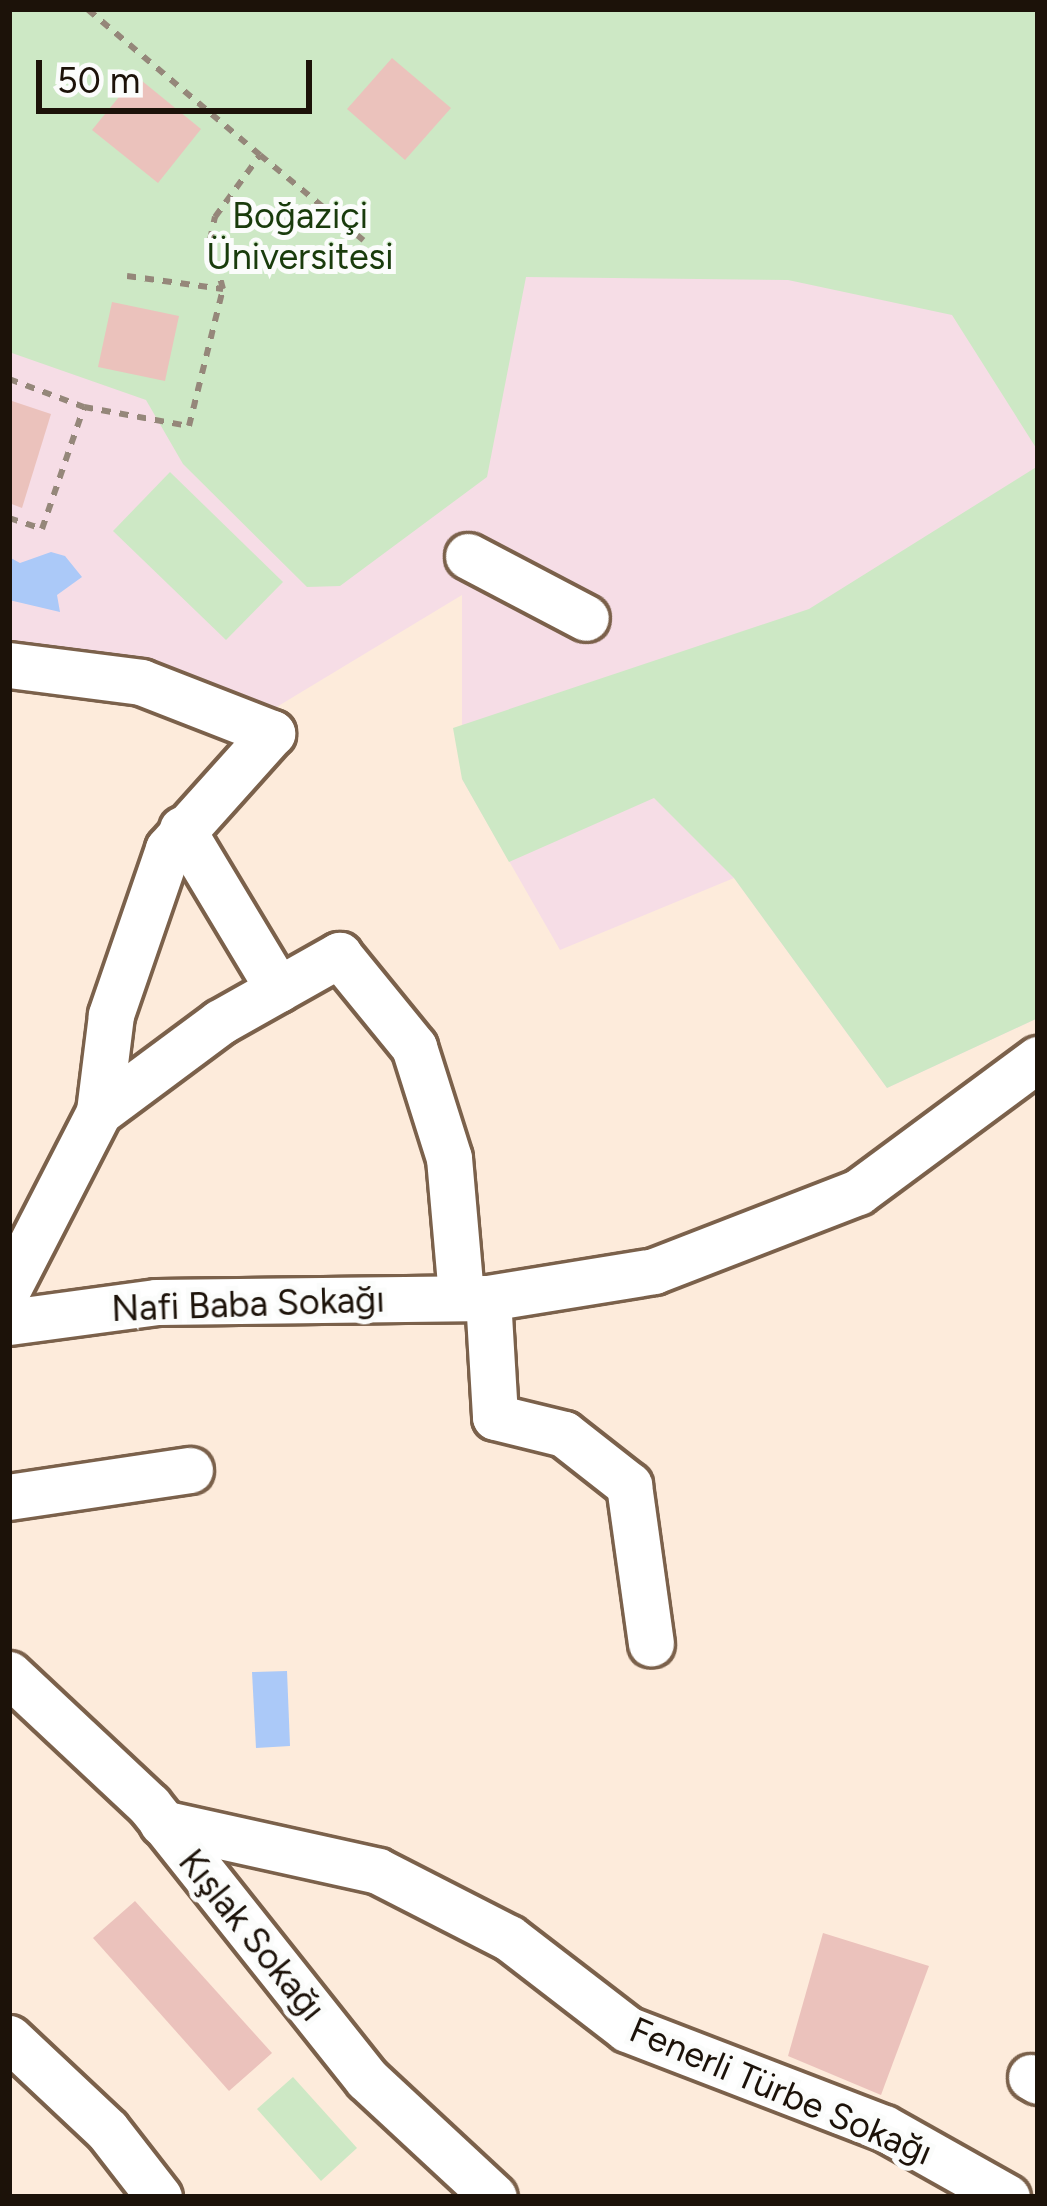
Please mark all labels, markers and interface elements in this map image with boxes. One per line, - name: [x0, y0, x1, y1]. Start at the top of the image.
- scale bar: [42, 36, 318, 110]
- text: 50 m: [57, 59, 140, 102]
- park label: Boğaziçi Üniversitesi: [206, 193, 394, 278]
- street label: Nafi Baba Sokağı: [111, 1278, 385, 1330]
- street label: Kışlak Sokağı: [170, 1841, 334, 2029]
- street label: Fenerli Türbe Sokağı: [623, 2008, 939, 2174]

